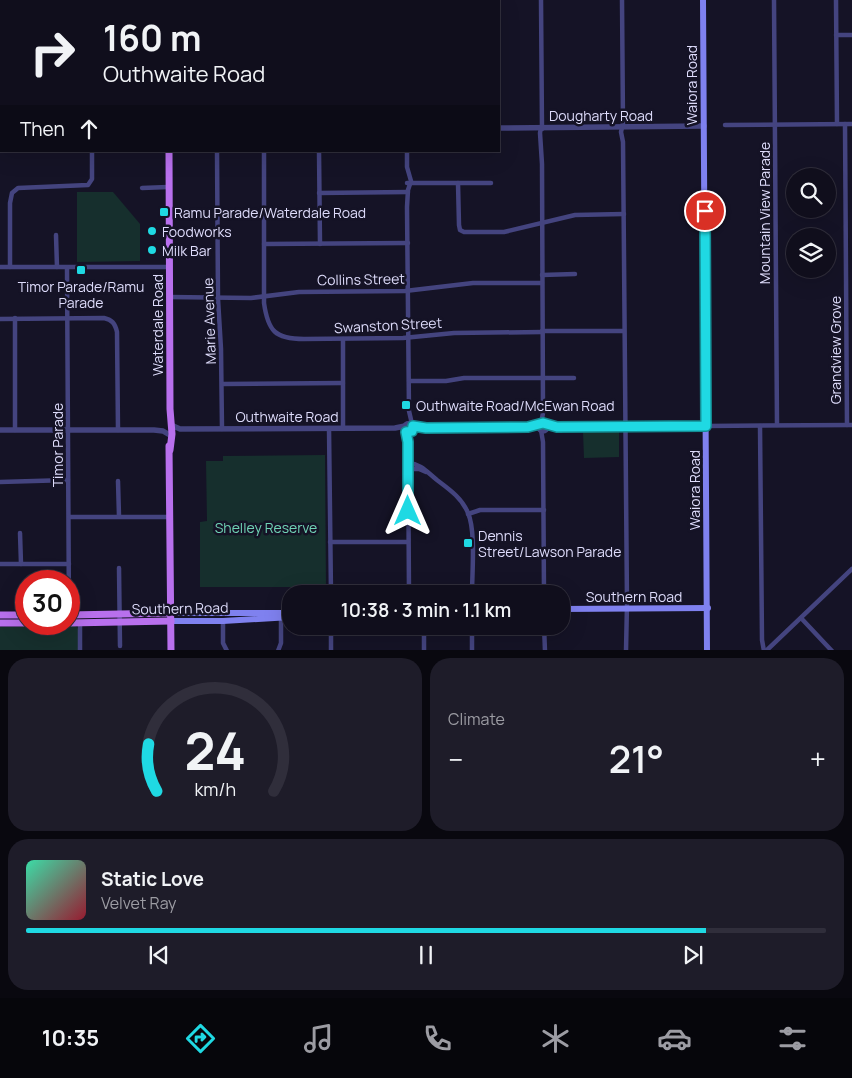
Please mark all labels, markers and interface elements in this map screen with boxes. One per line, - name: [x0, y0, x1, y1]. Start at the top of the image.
- text: 160 m: [103, 14, 202, 62]
- icon: right: [20, 20, 85, 85]
- street label: Waiora Road: [682, 45, 701, 125]
- text: Outhwaite Road: [103, 59, 265, 89]
- street label: Dougharty Road: [549, 106, 653, 125]
- icon: ahead: [75, 115, 103, 143]
- text: Then: [20, 116, 65, 142]
- street label: Mountain View Parade: [755, 142, 774, 284]
- map controls: [786, 168, 836, 278]
- button: search: [786, 168, 836, 218]
- pin: [684, 190, 726, 232]
- icon: arrive: [691, 197, 719, 225]
- place label: Ramu Parade/Waterdale Road: [174, 203, 366, 222]
- marker: Ramu Parade/Waterdale Road: [158, 206, 170, 218]
- place label: Foodworks: [162, 222, 232, 241]
- marker: Foodworks: [146, 225, 158, 237]
- button: layers: [786, 228, 836, 278]
- place label: Milk Bar: [162, 241, 211, 260]
- marker: Milk Bar: [146, 244, 158, 256]
- marker: Timor Parade/Ramu Parade: [75, 264, 87, 276]
- street label: Collins Street: [317, 269, 405, 289]
- street label: Waterdale Road: [148, 274, 167, 376]
- place label: Timor Parade/Ramu Parade: [18, 277, 144, 312]
- street label: Marie Avenue: [198, 277, 220, 365]
- street label: Grandview Grove: [826, 296, 845, 404]
- street label: Swanston Street: [333, 313, 443, 337]
- place label: Outhwaite Road/McEwan Road: [416, 396, 615, 415]
- marker: Outhwaite Road/McEwan Road: [400, 399, 412, 411]
- street label: Timor Parade: [48, 403, 67, 487]
- street label: Outhwaite Road: [235, 407, 339, 426]
- street label: Waiora Road: [685, 450, 704, 530]
- position arrow: [381, 484, 433, 536]
- park label: Shelley Reserve: [215, 518, 317, 537]
- place label: Dennis Street/Lawson Parade: [478, 526, 621, 561]
- marker: Dennis Street/Lawson Parade: [462, 537, 474, 549]
- speed limit sign: 30: [15, 570, 80, 635]
- street label: Southern Road: [586, 587, 682, 606]
- text: 10:38 · 3 min · 1.1 km: [341, 597, 511, 623]
- street label: Southern Road: [131, 598, 229, 618]
- text: Climate: [448, 708, 505, 730]
- text: 24: [184, 715, 246, 786]
- text: 21°: [609, 732, 664, 784]
- text: −: [448, 740, 463, 778]
- text: +: [810, 740, 826, 778]
- text: km/h: [194, 777, 236, 801]
- text: Static Love: [101, 866, 204, 892]
- text: Velvet Ray: [101, 892, 177, 914]
- icon: previous: [145, 941, 173, 969]
- icon: pause: [412, 941, 440, 969]
- icon: next: [679, 941, 707, 969]
- icon: directions: [183, 1021, 218, 1056]
- icon: music: [301, 1021, 336, 1056]
- icon: phone: [420, 1021, 455, 1056]
- icon: climate: [538, 1021, 573, 1056]
- icon: car: [657, 1021, 692, 1056]
- icon: filters: [775, 1021, 810, 1056]
- text: 10:35: [42, 1023, 99, 1053]

